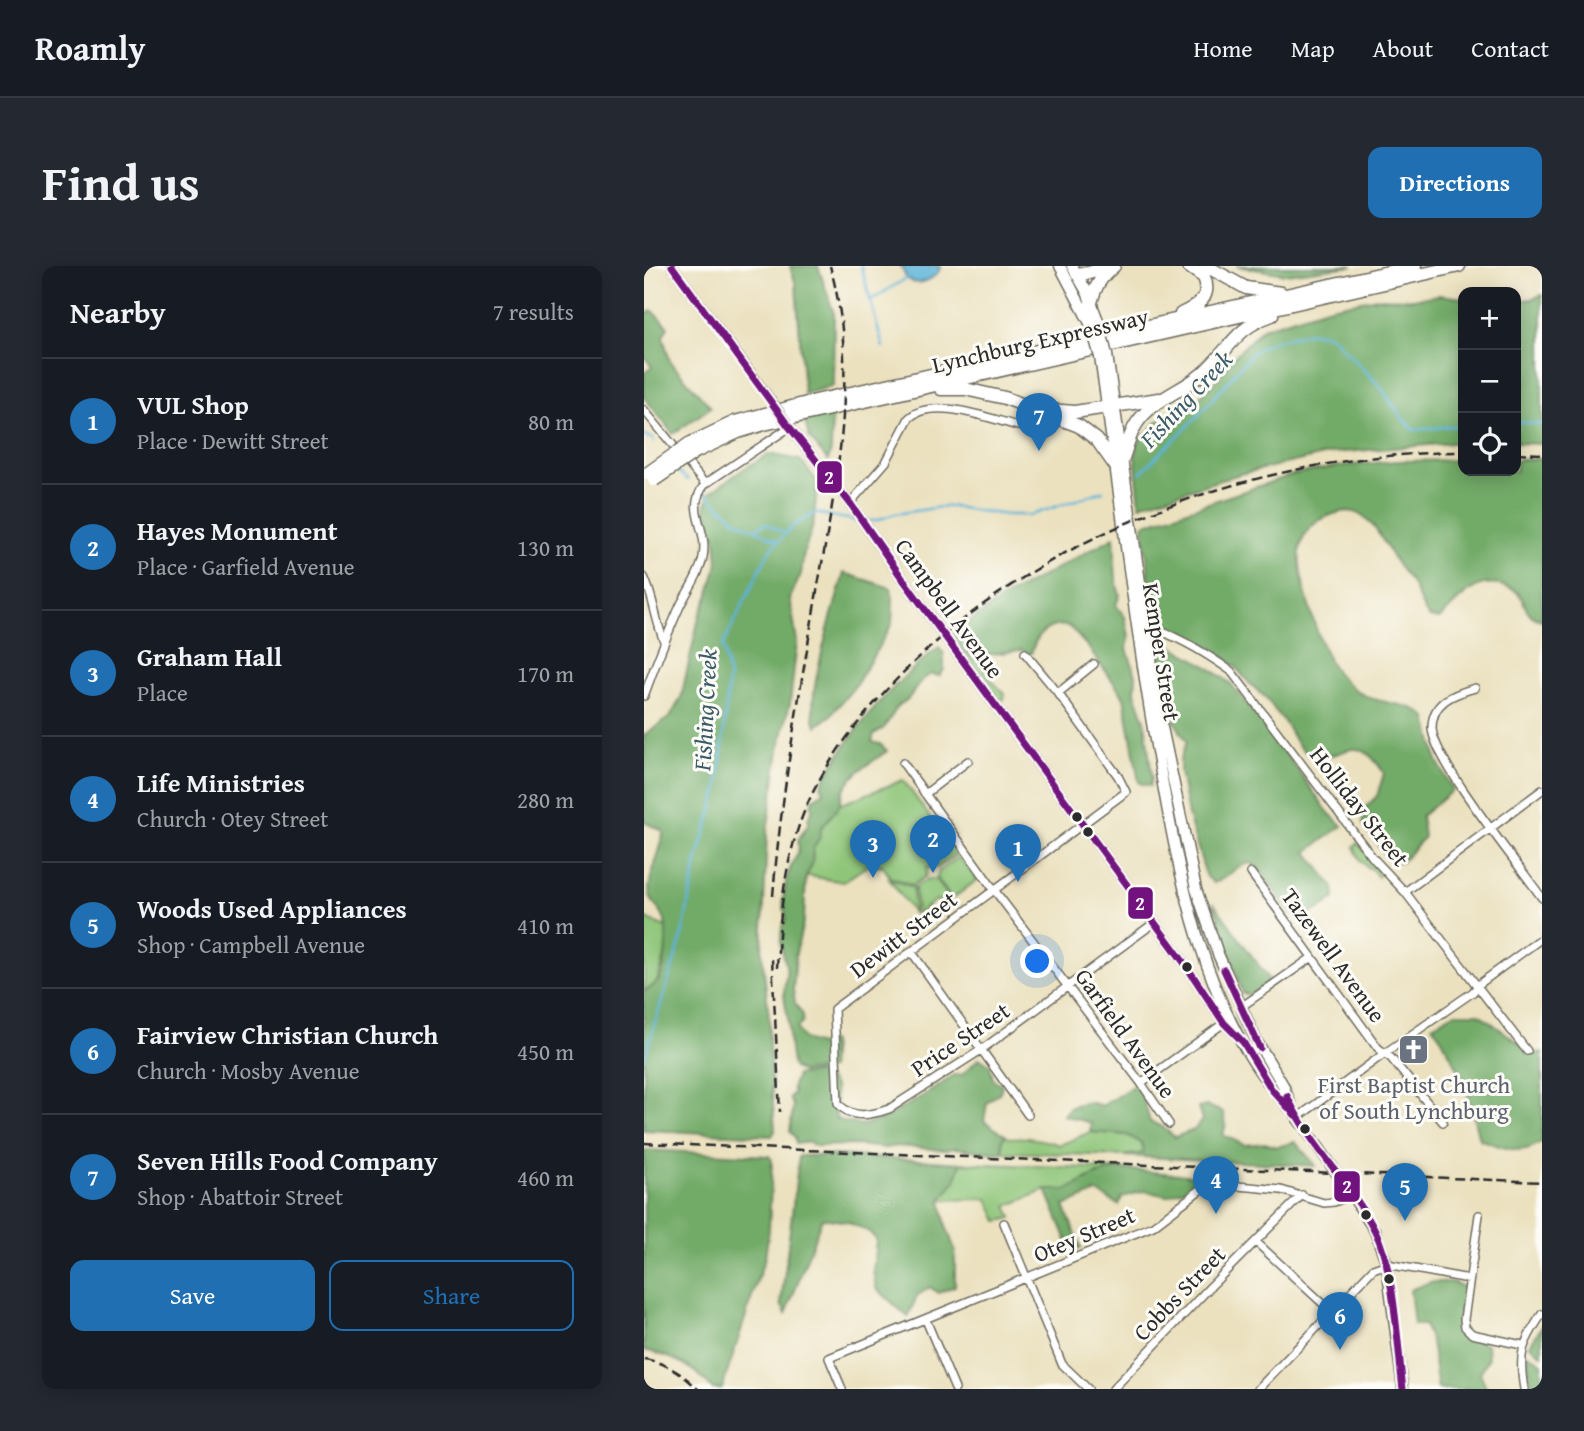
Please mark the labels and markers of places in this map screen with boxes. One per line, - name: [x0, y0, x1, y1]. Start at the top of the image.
- pin: 7: [1016, 393, 1062, 451]
- unlabelled marker: [1070, 810, 1084, 824]
- pin: 2: [910, 815, 956, 873]
- pin: 3: [850, 820, 896, 878]
- pin: 1: [995, 824, 1041, 882]
- unlabelled marker: [1081, 825, 1095, 839]
- unlabelled marker: [1180, 960, 1194, 974]
- church icon: First Baptist Church of South Lynchburg: [1397, 1033, 1431, 1067]
- place label: First Baptist Church of South Lynchburg: [1318, 1068, 1510, 1127]
- unlabelled marker: [1298, 1122, 1312, 1136]
- pin: 4: [1193, 1156, 1239, 1214]
- pin: 5: [1382, 1163, 1428, 1221]
- unlabelled marker: [1359, 1208, 1373, 1222]
- unlabelled marker: [1382, 1272, 1396, 1286]
- pin: 6: [1317, 1292, 1363, 1350]

